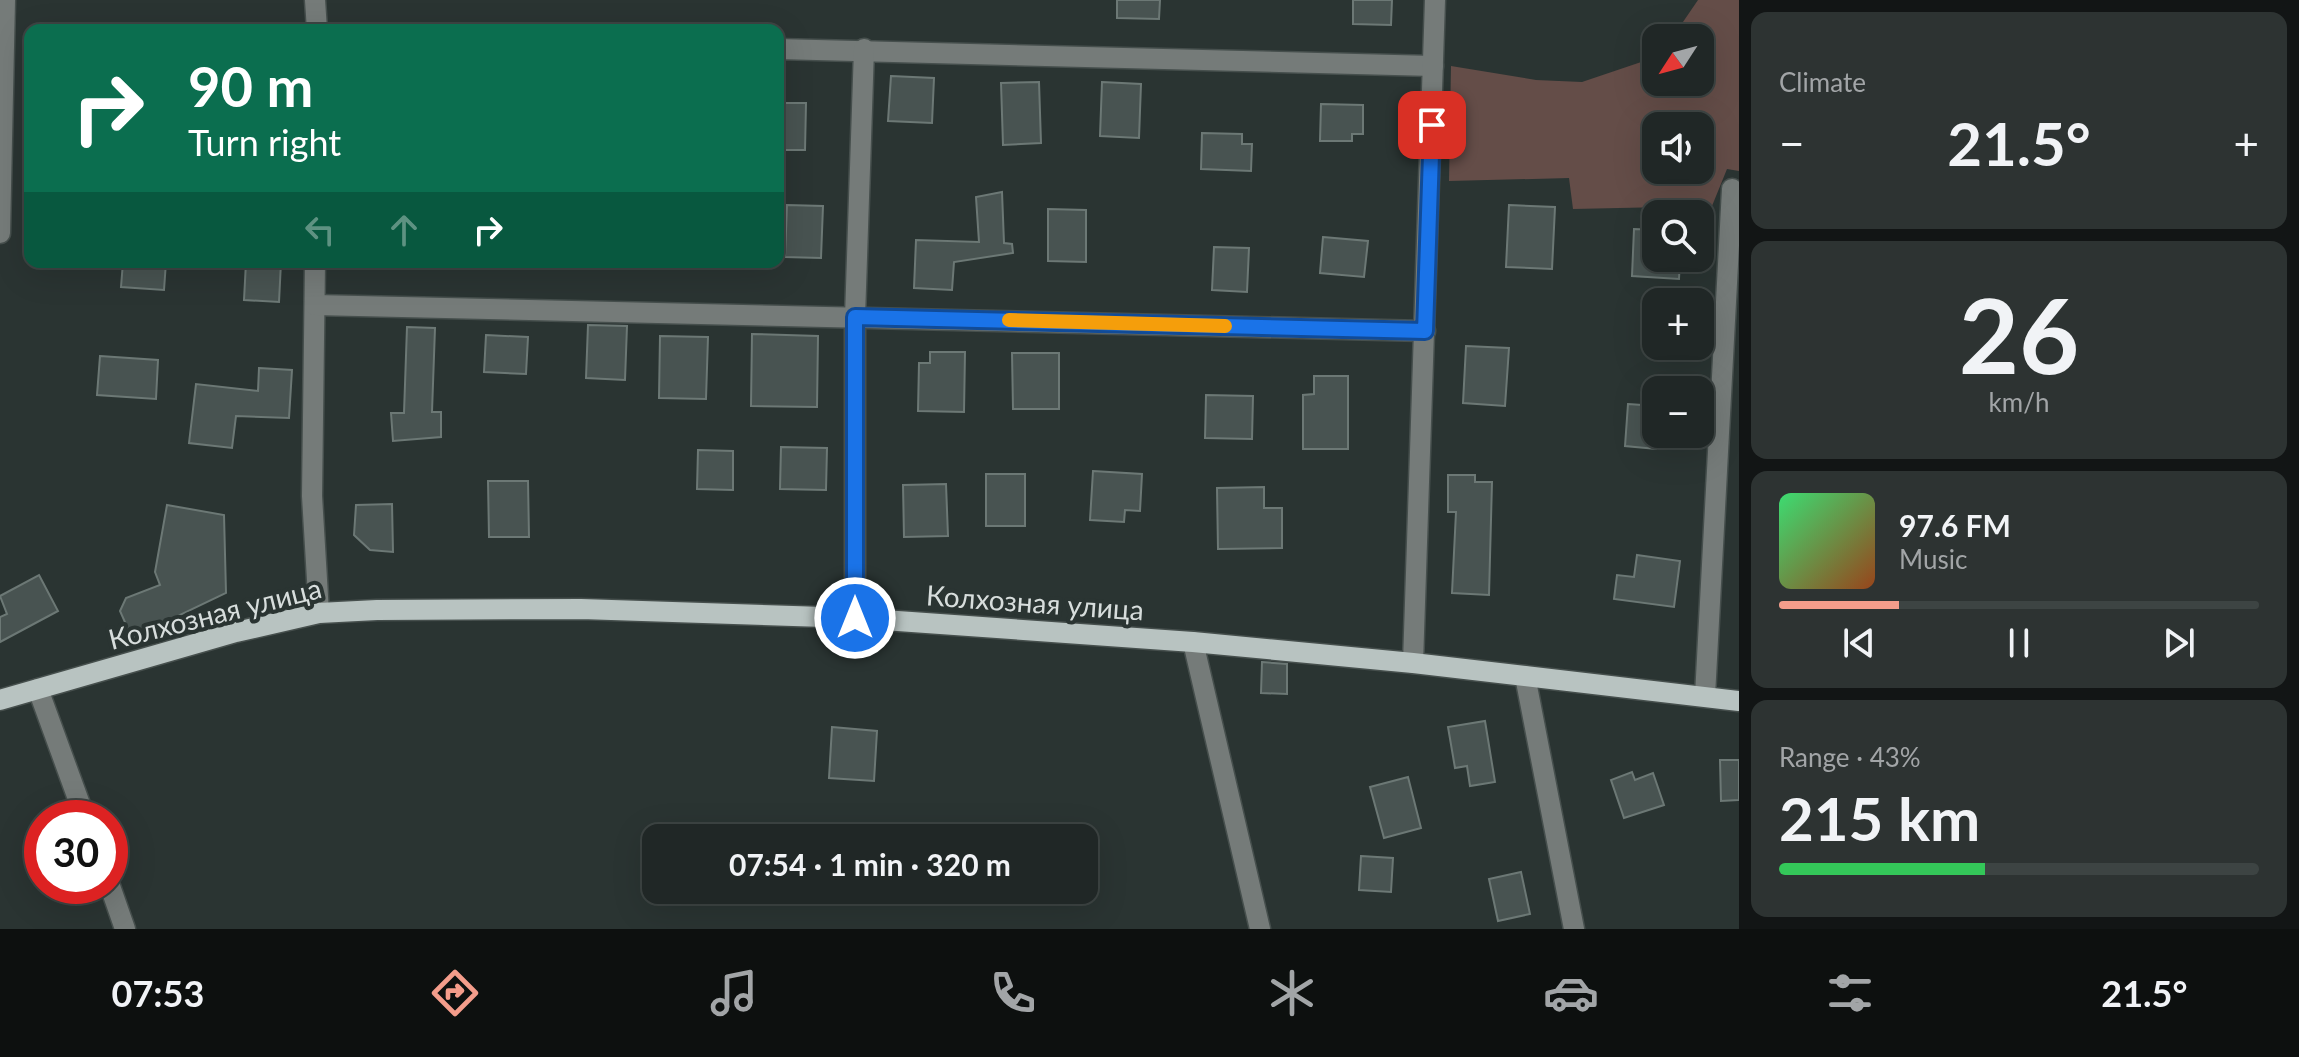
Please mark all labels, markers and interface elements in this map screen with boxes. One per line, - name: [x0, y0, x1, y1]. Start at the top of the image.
- north arrow: [1642, 24, 1714, 96]
- map controls: [1642, 24, 1714, 448]
- text: 90 m: [188, 52, 313, 119]
- icon: right: [56, 56, 160, 160]
- text: Climate: [1779, 66, 1866, 98]
- pin: [1398, 91, 1466, 159]
- icon: arrive: [1410, 103, 1454, 147]
- text: 21.5°: [1947, 107, 2091, 179]
- button: sound: [1642, 112, 1714, 184]
- text: −: [1779, 117, 1805, 169]
- text: +: [2233, 117, 2259, 169]
- text: Turn right: [188, 120, 341, 164]
- button: search: [1642, 200, 1714, 272]
- icon: left: [298, 208, 342, 252]
- icon: ahead: [382, 208, 426, 252]
- icon: right: [466, 208, 510, 252]
- text: 26: [1959, 271, 2079, 396]
- button: +: [1642, 288, 1714, 360]
- button: −: [1642, 376, 1714, 448]
- text: km/h: [1989, 386, 2049, 418]
- text: 97.6 FM: [1899, 507, 2011, 543]
- text: Music: [1899, 543, 1967, 575]
- street label: Колхозная улица: [105, 570, 325, 656]
- position arrow: [813, 576, 897, 660]
- street label: Колхозная улица: [925, 577, 1145, 627]
- icon: previous: [1837, 621, 1881, 665]
- icon: pause: [1997, 621, 2041, 665]
- icon: next: [2157, 621, 2201, 665]
- text: Range · 43%: [1779, 741, 1921, 773]
- text: 215 km: [1779, 782, 1980, 854]
- speed limit sign: 30: [24, 800, 128, 904]
- text: 07:54 · 1 min · 320 m: [729, 846, 1011, 882]
- icon: directions: [427, 965, 483, 1021]
- icon: music: [706, 965, 762, 1021]
- icon: phone: [985, 965, 1041, 1021]
- icon: climate: [1264, 965, 1320, 1021]
- icon: car: [1543, 965, 1599, 1021]
- icon: filters: [1822, 965, 1878, 1021]
- text: 07:53: [112, 971, 204, 1015]
- text: 21.5°: [2101, 971, 2187, 1015]

